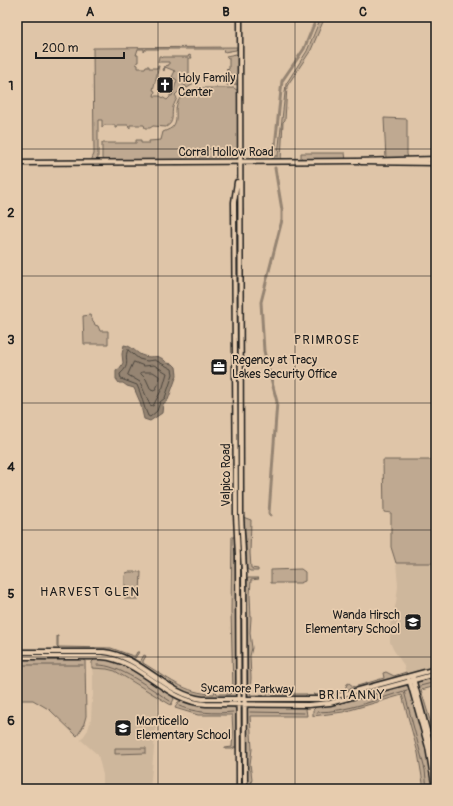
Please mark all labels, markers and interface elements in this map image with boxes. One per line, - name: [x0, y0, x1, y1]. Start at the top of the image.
- text: A: [86, 4, 95, 20]
- text: B: [222, 4, 230, 20]
- text: C: [359, 4, 367, 20]
- scale bar: [36, 34, 124, 60]
- text: 200 m: [42, 41, 79, 56]
- place label: Holy Family Center: [178, 71, 235, 100]
- church icon: Holy Family Center: [155, 75, 175, 95]
- text: 1: [8, 78, 14, 94]
- street label: Corral Hollow Road: [178, 145, 274, 160]
- text: 2: [7, 205, 15, 221]
- text: 3: [7, 332, 15, 348]
- district label: PRIMROSE: [294, 332, 360, 348]
- place label: Regency at Tracy Lakes Security Office: [232, 353, 337, 382]
- office icon: Regency at Tracy Lakes Security Office: [209, 357, 229, 377]
- street label: Valpico Road: [219, 443, 234, 507]
- text: 4: [7, 459, 15, 475]
- district label: HARVEST GLEN: [40, 584, 140, 600]
- text: 5: [7, 586, 15, 602]
- place label: Wanda Hirsch Elementary School: [305, 608, 400, 637]
- school or university icon: Wanda Hirsch Elementary School: [403, 612, 423, 632]
- street label: Sycamore Parkway: [200, 681, 294, 697]
- district label: BRITANNY: [319, 687, 385, 703]
- text: 6: [7, 713, 15, 729]
- place label: Monticello Elementary School: [136, 714, 231, 743]
- school or university icon: Monticello Elementary School: [113, 718, 133, 738]

